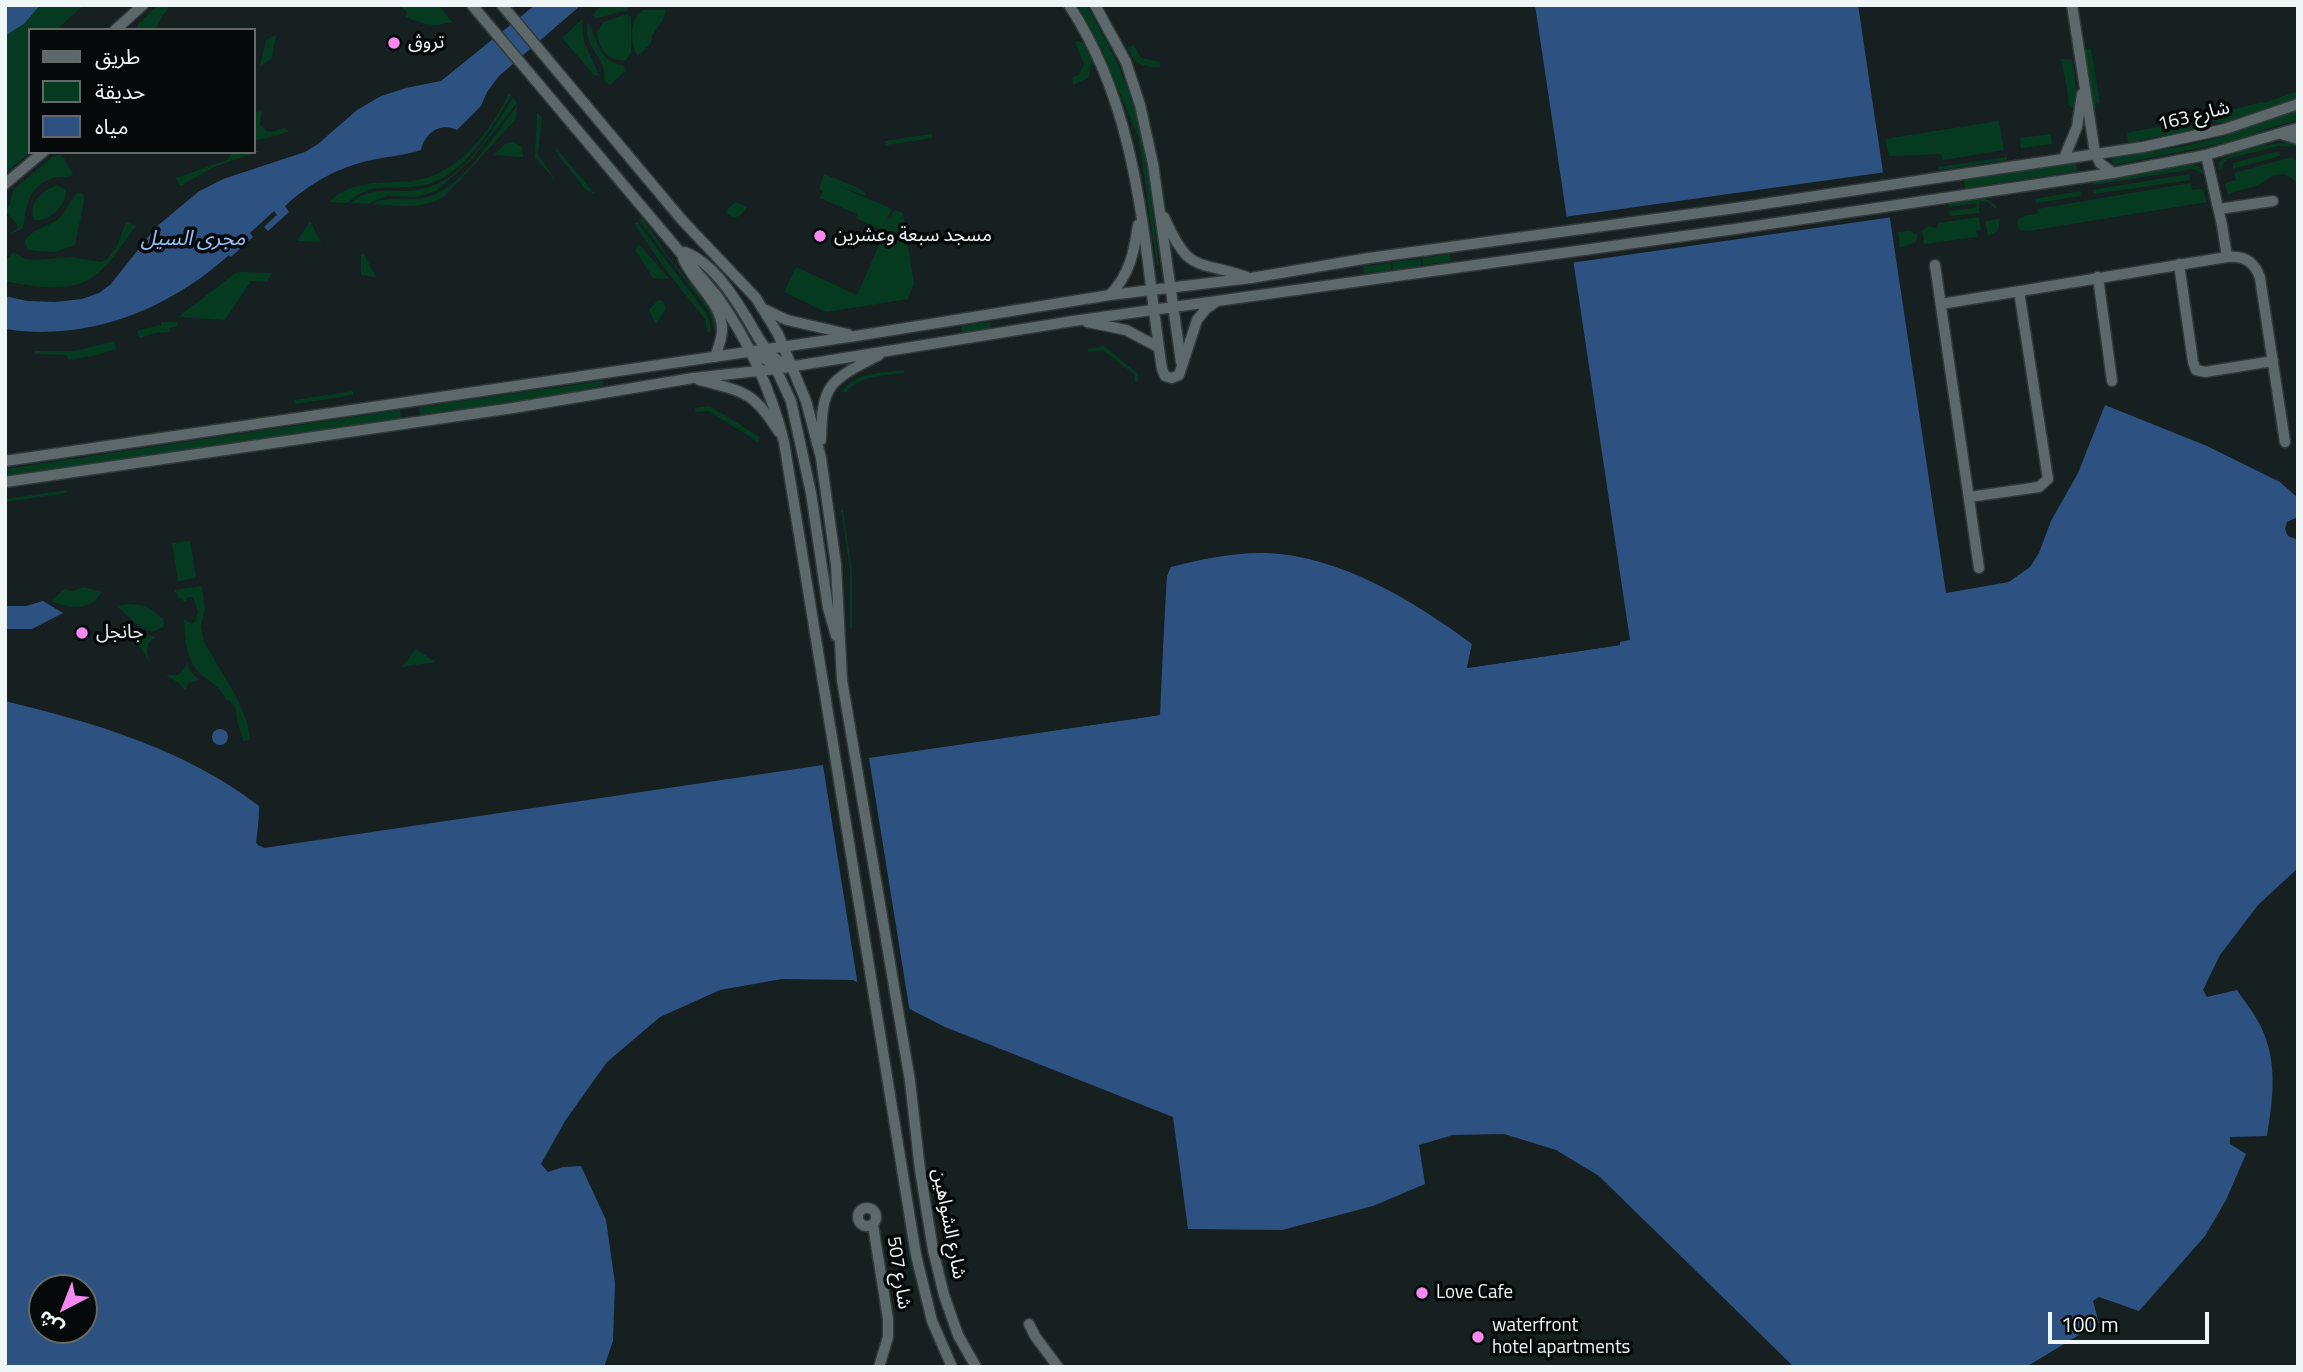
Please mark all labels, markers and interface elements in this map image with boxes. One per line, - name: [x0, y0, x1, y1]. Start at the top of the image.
- legend: [28, 28, 256, 154]
- place label: تروڨ: [408, 32, 444, 54]
- marker: تروڨ: [386, 35, 402, 51]
- text: طريق: [95, 40, 140, 72]
- text: حديقة: [95, 75, 145, 107]
- street label: شارع 163: [2156, 97, 2232, 137]
- text: مياه: [95, 110, 128, 142]
- place label: مسجد سبعة وعشرين: [834, 225, 992, 247]
- water label: مجرى السيل: [141, 227, 245, 253]
- marker: مسجد سبعة وعشرين: [812, 228, 828, 244]
- place label: جانجل: [96, 622, 144, 644]
- marker: جانجل: [74, 625, 90, 641]
- street label: شارع الشواهين: [926, 1167, 970, 1281]
- street label: شارع 507: [881, 1235, 915, 1311]
- north arrow: [28, 1274, 98, 1344]
- place label: Love Cafe: [1436, 1282, 1513, 1304]
- marker: Love Cafe: [1414, 1285, 1430, 1301]
- scale bar: [2051, 1298, 2212, 1342]
- text: ش: [31, 1304, 69, 1343]
- text: 100 m: [2061, 1308, 2118, 1340]
- place label: waterfront hotel apartments: [1492, 1315, 1630, 1359]
- marker: waterfront hotel apartments: [1470, 1329, 1486, 1345]

